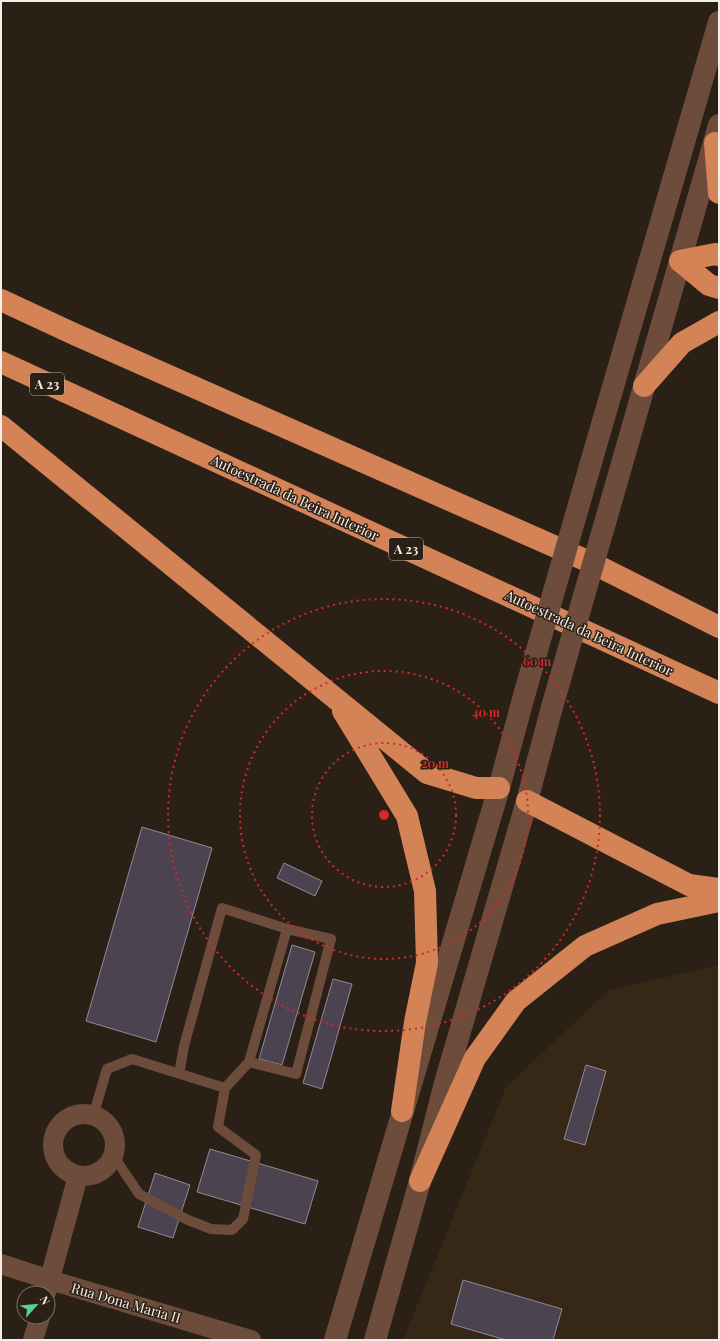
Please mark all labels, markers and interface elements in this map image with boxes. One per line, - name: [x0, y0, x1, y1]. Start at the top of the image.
- road number: A 23: [30, 373, 64, 395]
- street label: Autoestrada da Beira Interior: [207, 450, 383, 545]
- road number: A 23: [389, 538, 423, 560]
- street label: Autoestrada da Beira Interior: [501, 585, 677, 680]
- text: 60 m: [523, 653, 551, 669]
- text: 40 m: [472, 704, 500, 720]
- text: 20 m: [421, 755, 449, 771]
- centre of rings: [377, 808, 391, 822]
- street label: Rua Dona Maria II: [69, 1278, 183, 1327]
- north arrow: [16, 1285, 56, 1325]
- text: N: [37, 1293, 54, 1307]

